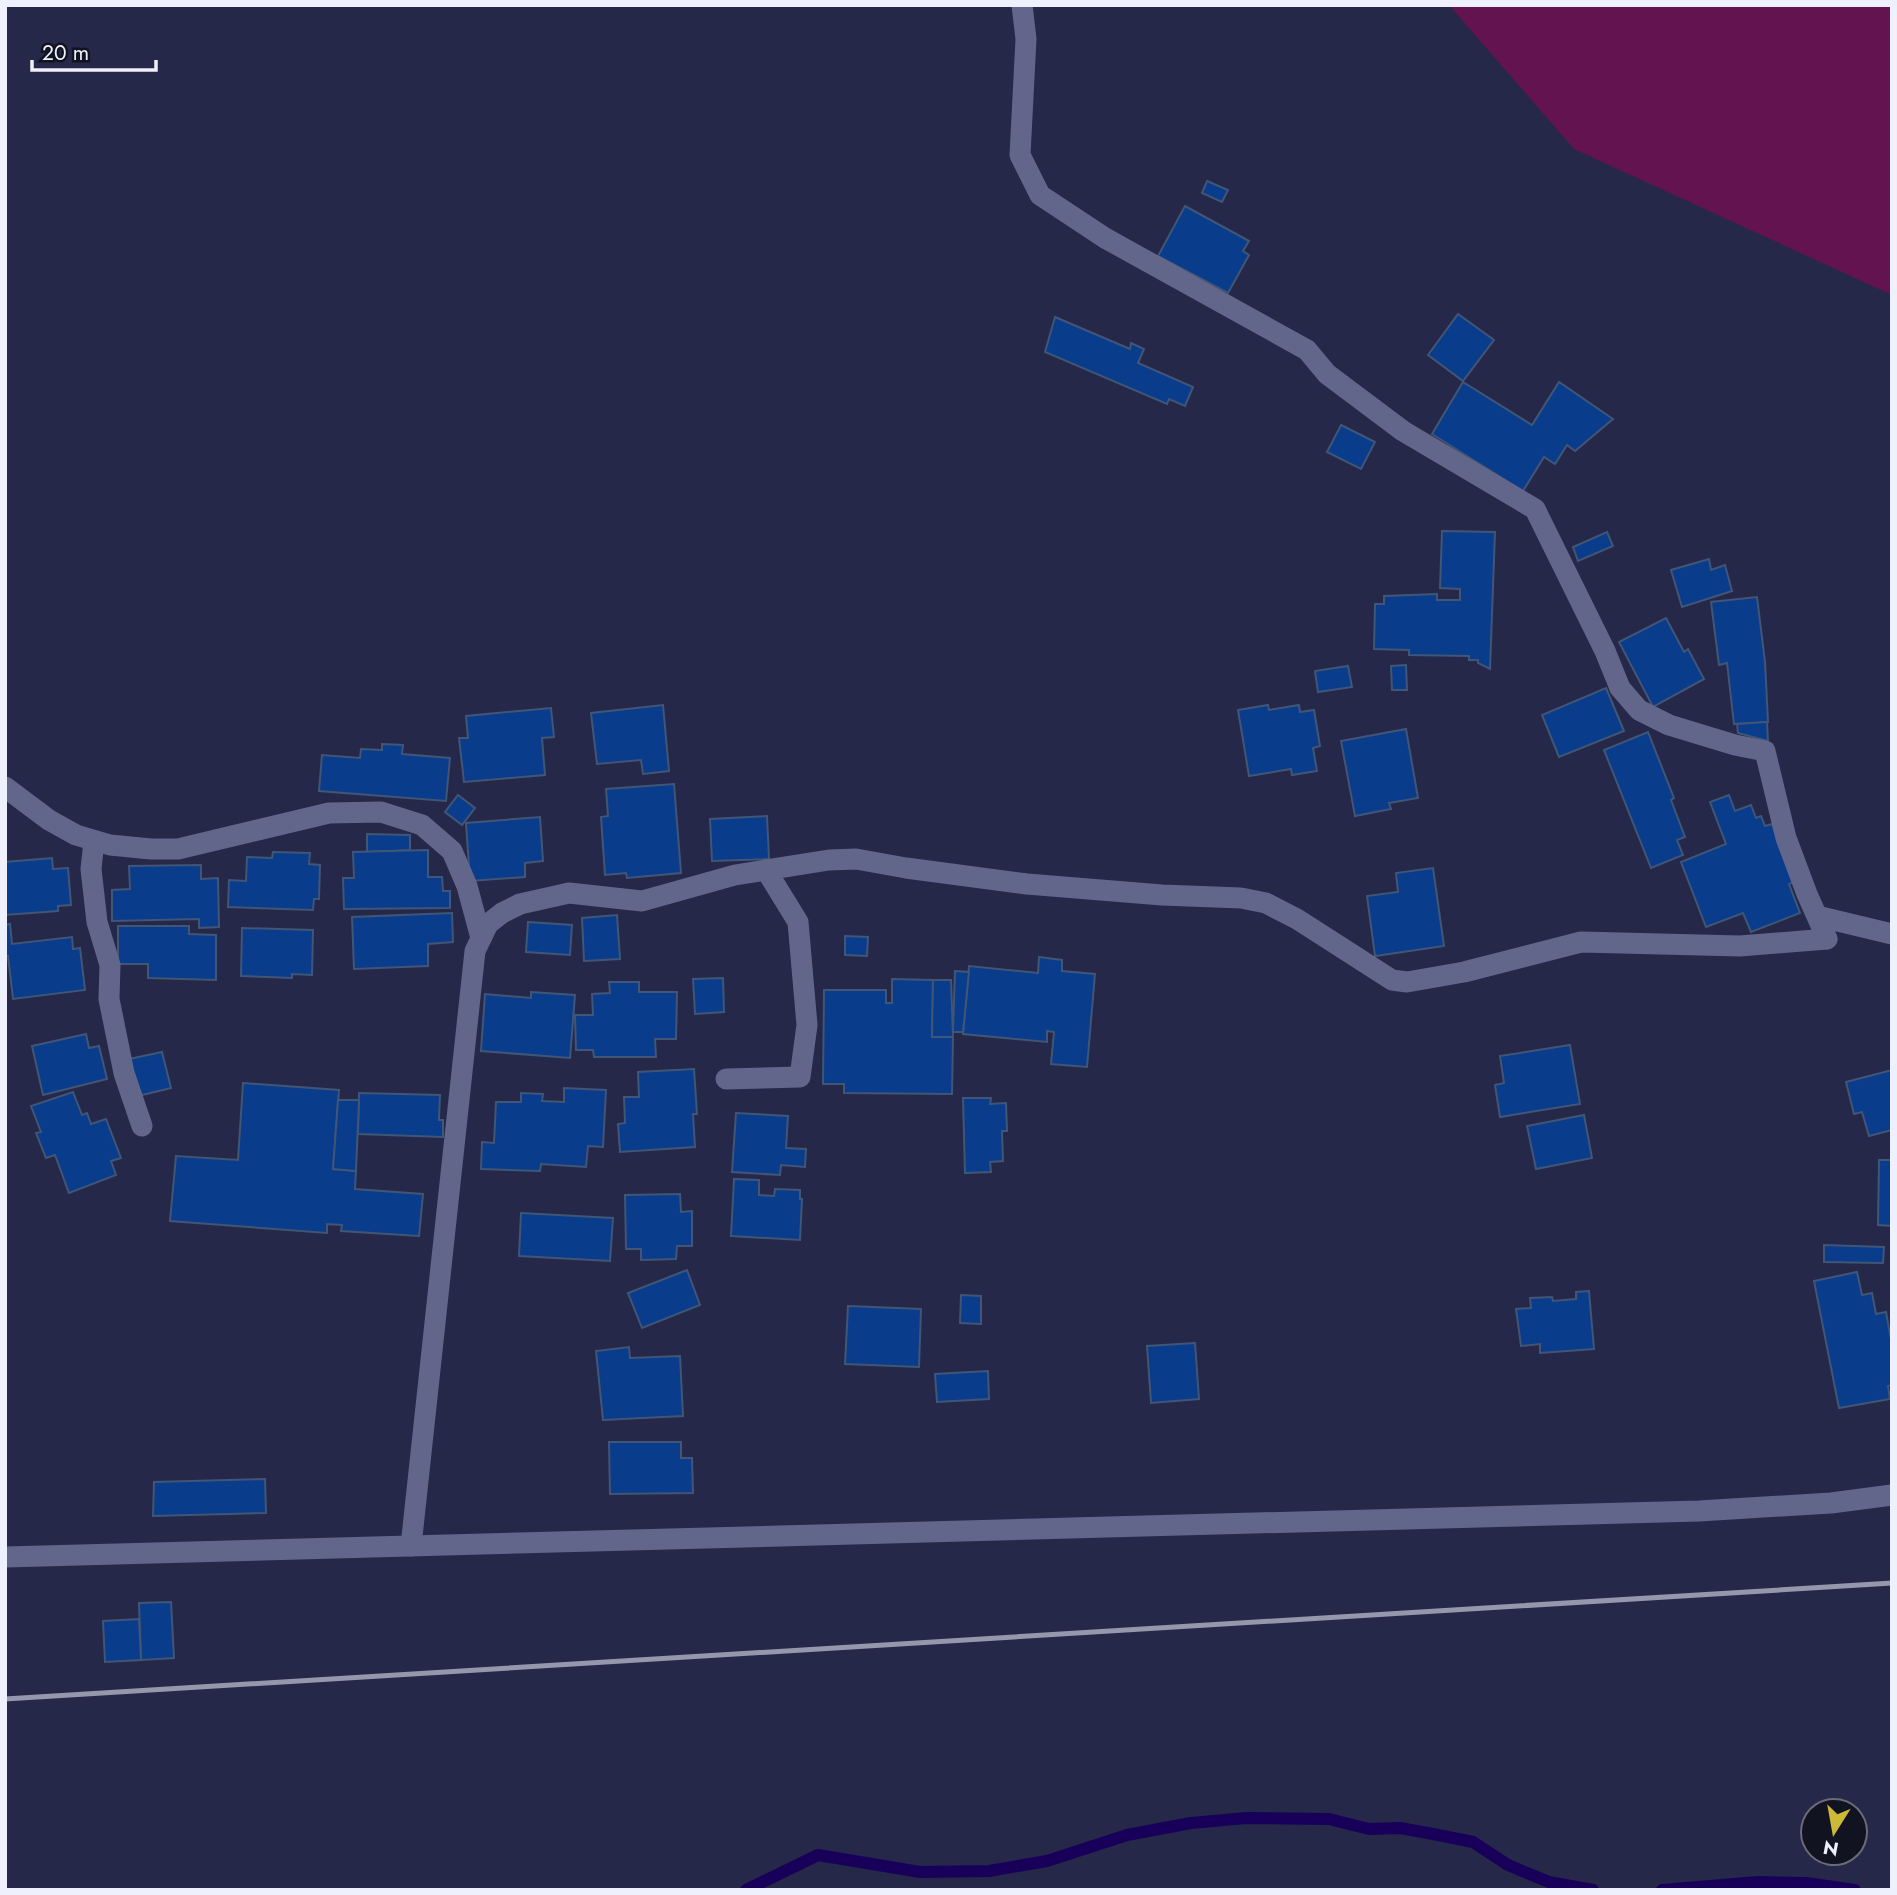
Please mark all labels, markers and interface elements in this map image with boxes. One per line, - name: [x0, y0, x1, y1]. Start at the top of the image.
- scale bar: [32, 28, 156, 72]
- text: 20 m: [42, 38, 89, 68]
- north arrow: [1799, 1797, 1869, 1867]
- text: N: [1821, 1834, 1841, 1863]

